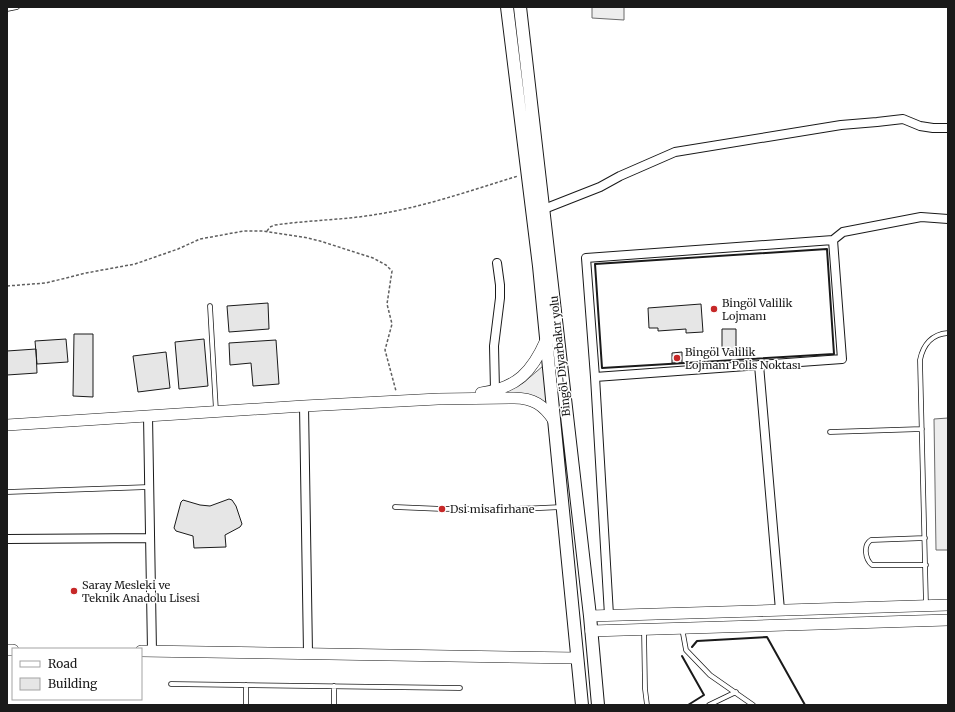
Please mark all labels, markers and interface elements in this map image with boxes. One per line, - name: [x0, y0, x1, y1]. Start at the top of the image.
- street label: Bingöl-Diyarbakır yolu: [547, 295, 573, 417]
- place label: Bingöl Valilik Lojmanı: [722, 296, 793, 323]
- marker: Bingöl Valilik Lojmanı: [709, 304, 719, 314]
- place label: Bingöl Valilik Lojmanı Polis Noktası: [685, 345, 801, 372]
- marker: Bingöl Valilik Lojmanı Polis Noktası: [672, 353, 682, 363]
- place label: Dsi misafirhane: [450, 502, 535, 516]
- marker: Dsi misafirhane: [437, 504, 447, 514]
- place label: Saray Mesleki ve Teknik Anadolu Lisesi: [82, 578, 200, 605]
- marker: Saray Mesleki ve Teknik Anadolu Lisesi: [69, 586, 79, 596]
- legend: [12, 648, 142, 700]
- text: Road: [48, 656, 77, 671]
- text: Building: [48, 676, 98, 691]

